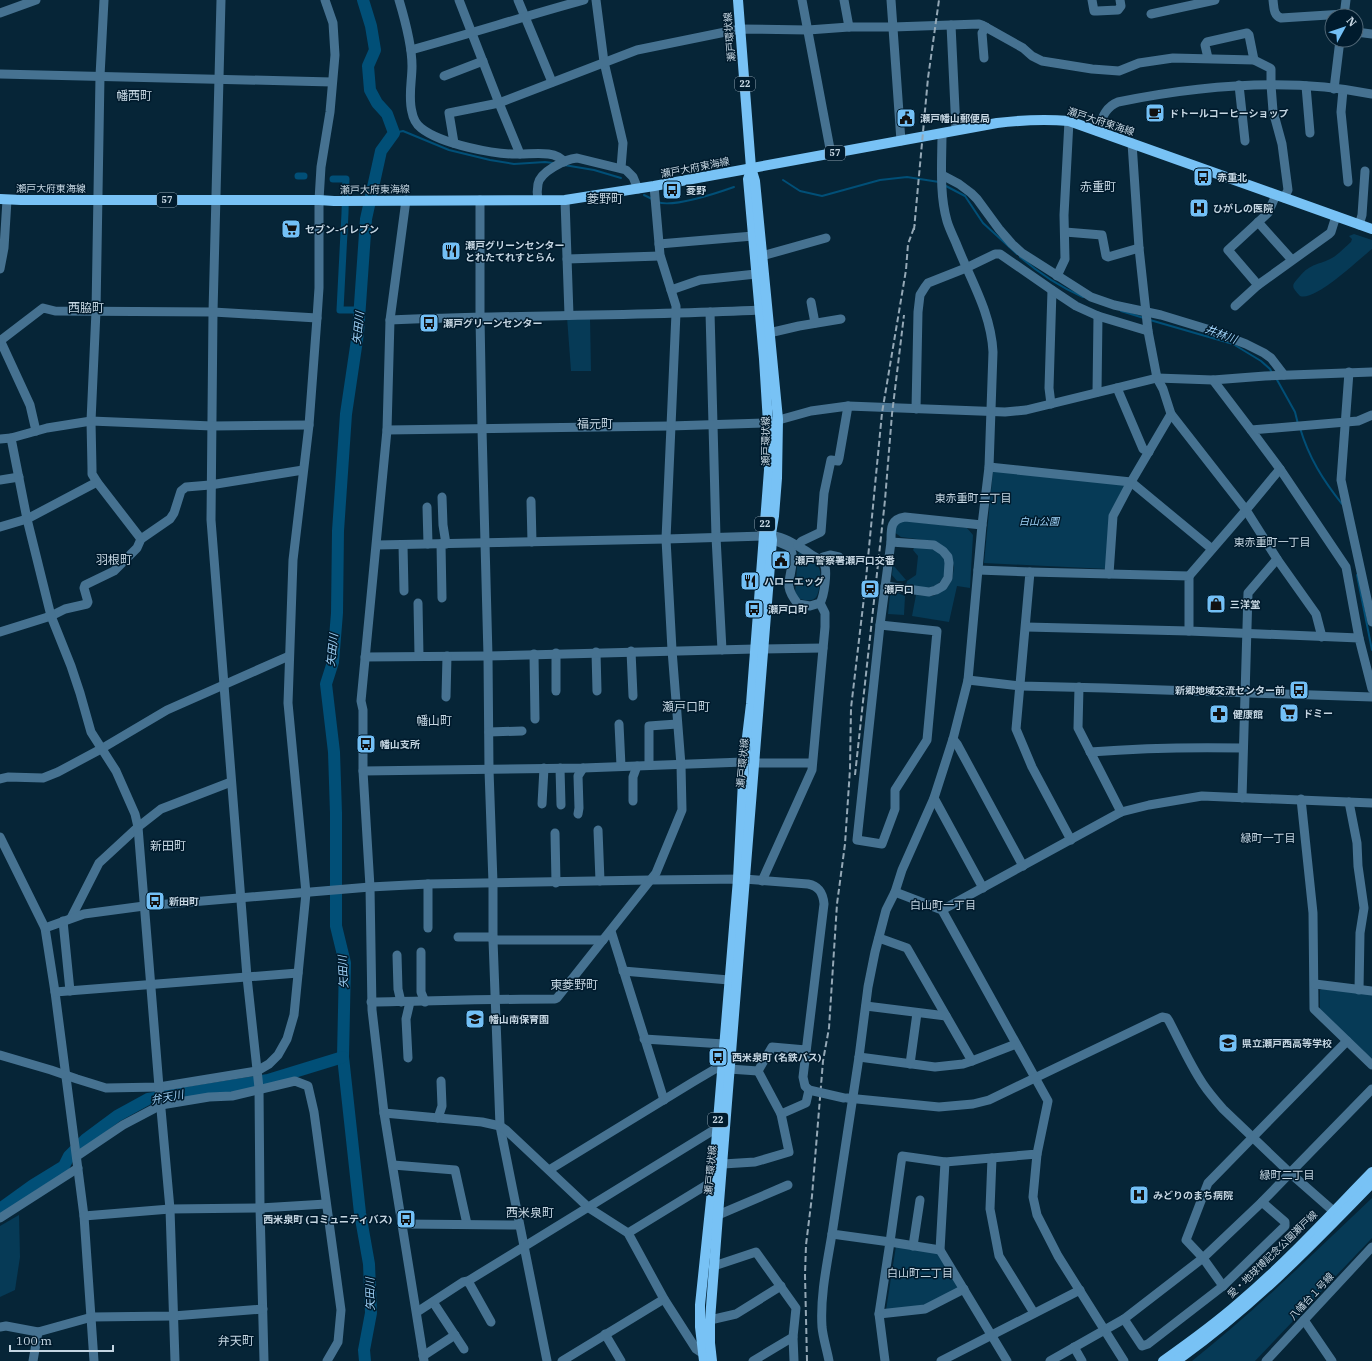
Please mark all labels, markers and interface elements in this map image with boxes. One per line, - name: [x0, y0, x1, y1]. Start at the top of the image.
- north arrow: [1324, 8, 1364, 48]
- street label: 瀬戸環状線: [721, 11, 738, 62]
- text: N: [1344, 14, 1360, 30]
- road number: 22: [735, 77, 755, 91]
- district label: 幡西町: [116, 88, 152, 103]
- cafe icon: ドトールコーヒーショップ: [1144, 102, 1166, 124]
- street label: 瀬戸大府東海線: [1066, 104, 1136, 138]
- public building icon: 瀬戸幡山郵便局: [895, 107, 917, 129]
- place label: ドトールコーヒーショップ: [1169, 107, 1289, 120]
- place label: 瀬戸幡山郵便局: [920, 112, 990, 125]
- road number: 57: [825, 146, 845, 160]
- street label: 瀬戸大府東海線: [659, 154, 731, 181]
- bus stop icon: 赤重北: [1192, 166, 1214, 188]
- place label: 赤重北: [1217, 171, 1247, 184]
- bus stop icon: 菱野: [661, 179, 683, 201]
- district label: 赤重町: [1080, 179, 1116, 194]
- street label: 瀬戸大府東海線: [16, 182, 86, 195]
- street label: 瀬戸大府東海線: [340, 182, 410, 197]
- place label: 菱野: [686, 184, 707, 197]
- district label: 菱野町: [587, 191, 623, 206]
- road number: 57: [157, 193, 177, 207]
- hospital icon: ひがしの医院: [1188, 197, 1210, 219]
- place label: ひがしの医院: [1213, 202, 1273, 215]
- supermarket icon: セブン-イレブン: [280, 218, 302, 240]
- place label: セブン-イレブン: [305, 223, 379, 236]
- place label: 瀬戸グリーンセンター とれたてれすとらん: [465, 239, 565, 264]
- restaurant icon: 瀬戸グリーンセンター とれたてれすとらん: [440, 240, 462, 262]
- district label: 西脇町: [68, 300, 104, 315]
- water label: 矢田川: [349, 310, 367, 345]
- bus stop icon: 瀬戸グリーンセンター: [418, 312, 440, 334]
- place label: 瀬戸グリーンセンター: [443, 317, 543, 330]
- water label: 井林川: [1203, 322, 1240, 347]
- district label: 福元町: [577, 416, 613, 431]
- street label: 瀬戸環状線: [759, 416, 772, 466]
- district label: 東赤重町二丁目: [935, 491, 1012, 505]
- park label: 白山公園: [1019, 515, 1061, 528]
- road number: 22: [755, 517, 775, 531]
- district label: 東赤重町一丁目: [1234, 535, 1311, 549]
- public building icon: 瀬戸警察署瀬戸口交番: [770, 549, 792, 571]
- district label: 羽根町: [96, 552, 132, 567]
- place label: 瀬戸警察署瀬戸口交番: [795, 554, 895, 567]
- restaurant icon: ハローエッグ: [739, 570, 761, 592]
- place label: ハローエッグ: [764, 575, 824, 588]
- station icon: 瀬戸口: [859, 578, 881, 600]
- place label: 瀬戸口: [884, 583, 914, 596]
- shop icon: 三洋堂: [1205, 593, 1227, 615]
- bus stop icon: 瀬戸口町: [743, 598, 765, 620]
- place label: 三洋堂: [1230, 598, 1260, 611]
- place label: 瀬戸口町: [768, 603, 808, 616]
- water label: 矢田川: [323, 632, 341, 667]
- bus stop icon: 新郷地域交流センター前: [1288, 679, 1310, 701]
- place label: 新郷地域交流センター前: [1175, 684, 1285, 697]
- district label: 瀬戸口町: [662, 699, 710, 714]
- supermarket icon: ドミー: [1278, 702, 1300, 724]
- pharmacy icon: 健康館: [1208, 703, 1230, 725]
- place label: ドミー: [1303, 707, 1333, 720]
- place label: 健康館: [1232, 708, 1263, 721]
- district label: 幡山町: [416, 713, 452, 728]
- bus stop icon: 幡山支所: [355, 733, 377, 755]
- place label: 幡山支所: [380, 738, 420, 751]
- street label: 瀬戸環状線: [734, 738, 751, 789]
- district label: 緑町一丁目: [1241, 831, 1296, 845]
- district label: 新田町: [150, 838, 186, 853]
- bus stop icon: 新田町: [144, 890, 166, 912]
- place label: 新田町: [169, 895, 199, 908]
- district label: 白山町一丁目: [910, 898, 976, 912]
- water label: 矢田川: [335, 954, 351, 989]
- district label: 東菱野町: [550, 977, 598, 992]
- school or university icon: 幡山南保育園: [464, 1008, 486, 1030]
- place label: 幡山南保育園: [489, 1013, 549, 1026]
- school or university icon: 県立瀬戸西高等学校: [1217, 1032, 1239, 1054]
- place label: 県立瀬戸西高等学校: [1242, 1037, 1332, 1050]
- bus stop icon: 西米泉町 (名鉄バス): [707, 1046, 729, 1068]
- place label: 西米泉町 (名鉄バス): [732, 1051, 822, 1064]
- water label: 弁天川: [149, 1087, 186, 1107]
- road number: 22: [708, 1113, 728, 1127]
- street label: 瀬戸環状線: [702, 1145, 719, 1196]
- district label: 緑町二丁目: [1260, 1168, 1315, 1182]
- hospital icon: みどりのまち病院: [1128, 1184, 1150, 1206]
- place label: みどりのまち病院: [1153, 1189, 1233, 1202]
- district label: 西米泉町: [506, 1205, 554, 1220]
- bus stop icon: 西米泉町 (コミュニティバス): [395, 1208, 417, 1230]
- street label: 愛・地球博記念公園瀬戸線: [1225, 1208, 1320, 1301]
- place label: 西米泉町 (コミュニティバス): [263, 1213, 392, 1226]
- district label: 白山町二丁目: [887, 1266, 953, 1280]
- street label: 八幡台１号線: [1286, 1270, 1337, 1323]
- water label: 矢田川: [363, 1276, 377, 1311]
- scale bar: [10, 1327, 113, 1353]
- text: 100 m: [16, 1333, 52, 1348]
- district label: 弁天町: [218, 1333, 254, 1348]

